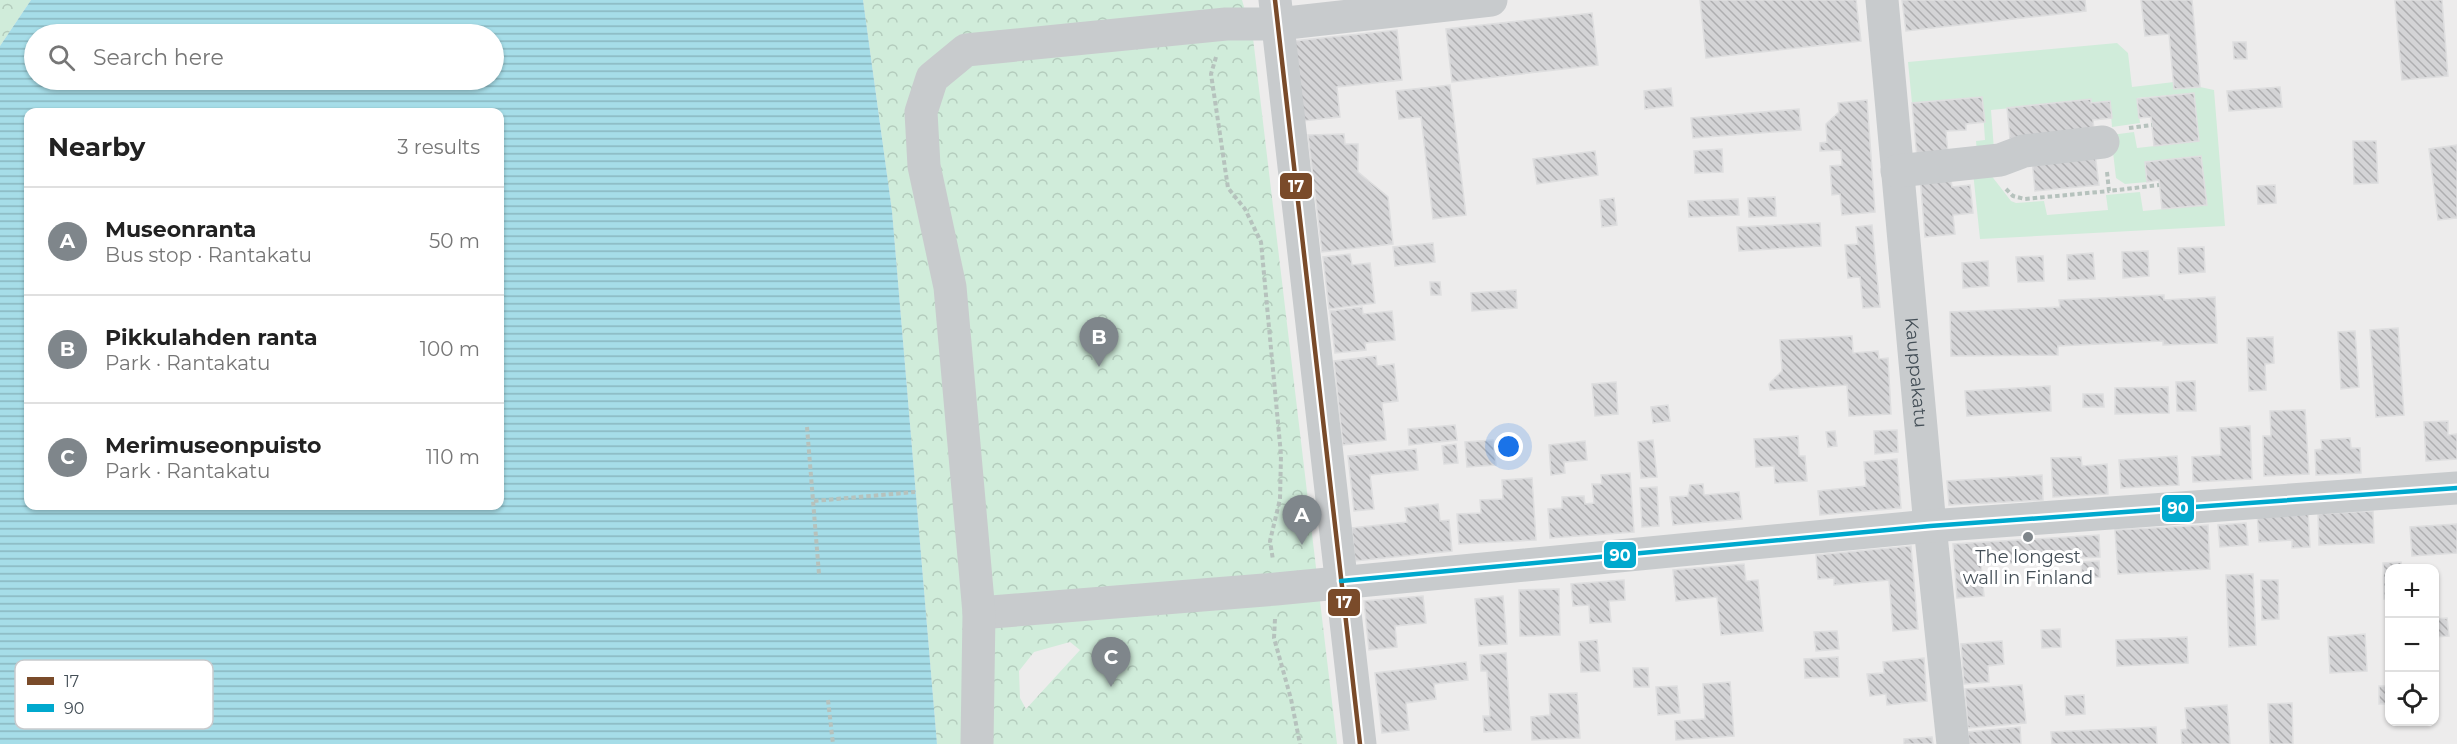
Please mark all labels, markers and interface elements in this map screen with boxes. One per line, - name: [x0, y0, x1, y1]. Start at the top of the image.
- search box: [24, 24, 504, 90]
- icon: search: [45, 41, 78, 74]
- text: Search here: [93, 44, 224, 71]
- text: Nearby: [48, 131, 145, 163]
- text: 3 results: [397, 135, 480, 159]
- line badge: 17: [1279, 172, 1313, 200]
- text: 17: [1288, 177, 1304, 196]
- text: Museonranta: [105, 216, 256, 243]
- text: A: [60, 229, 75, 253]
- text: 50 m: [429, 229, 480, 253]
- text: Bus stop · Rantakatu: [105, 243, 312, 267]
- street label: Kauppakatu: [1900, 316, 1932, 429]
- pin: B: [1080, 318, 1118, 367]
- text: Pikkulahden ranta: [105, 324, 318, 351]
- text: B: [60, 337, 75, 361]
- text: 100 m: [420, 337, 480, 361]
- text: Park · Rantakatu: [105, 351, 271, 375]
- text: Merimuseonpuisto: [105, 432, 322, 459]
- your location: [1494, 432, 1523, 461]
- text: C: [60, 445, 75, 469]
- text: 110 m: [426, 445, 480, 469]
- text: Park · Rantakatu: [105, 459, 271, 483]
- line badge: 90: [2161, 494, 2195, 523]
- pin: A: [1282, 496, 1322, 545]
- text: 90: [2167, 499, 2189, 518]
- marker: The longest wall in Finland: [2021, 530, 2035, 544]
- line badge: 90: [1603, 541, 1637, 569]
- text: 90: [1609, 546, 1631, 565]
- place label: The longest wall in Finland: [1963, 546, 2093, 589]
- map controls: [2385, 564, 2439, 726]
- button: +: [2385, 564, 2439, 618]
- line badge: 17: [1327, 588, 1361, 617]
- text: 17: [1336, 593, 1352, 612]
- button: −: [2385, 618, 2439, 672]
- pin: C: [1092, 638, 1130, 687]
- legend: [15, 660, 213, 729]
- text: 17: [64, 672, 79, 691]
- button: locate: [2385, 672, 2439, 726]
- text: 90: [64, 699, 84, 718]

